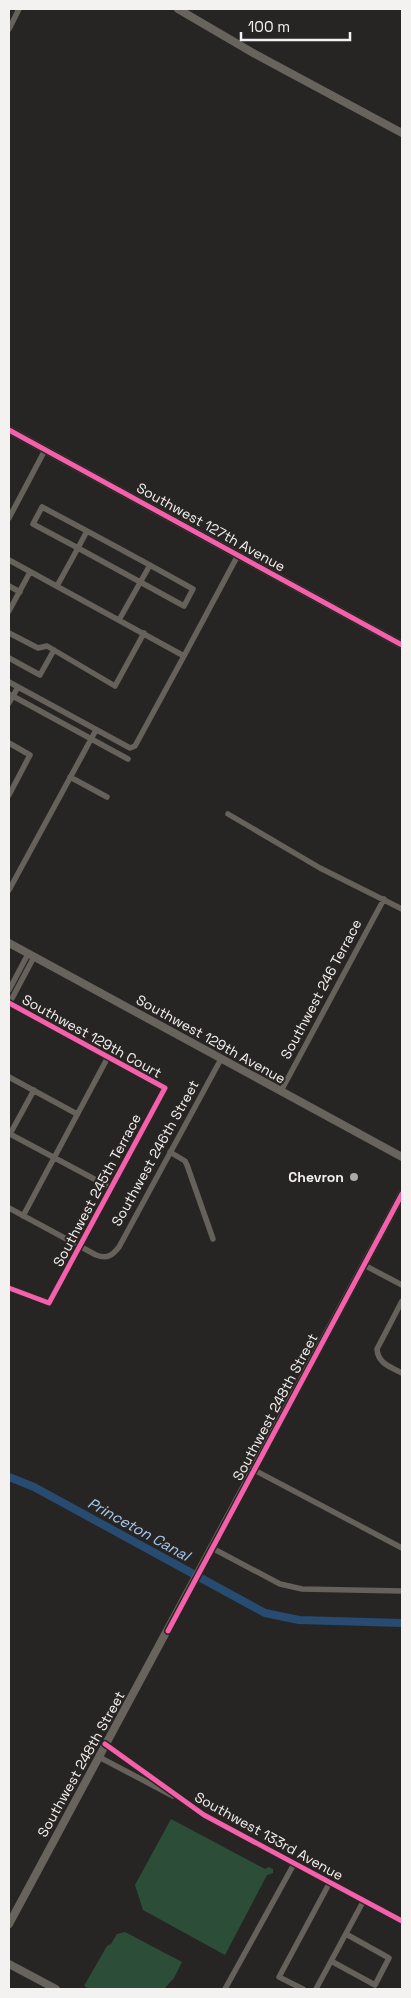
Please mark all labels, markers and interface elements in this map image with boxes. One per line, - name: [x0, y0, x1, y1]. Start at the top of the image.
- scale bar: [241, 10, 350, 42]
- text: 100 m: [248, 17, 290, 36]
- street label: Southwest 127th Avenue: [133, 479, 289, 575]
- street label: Southwest 246 Terrace: [276, 916, 366, 1062]
- street label: Southwest 129th Court: [19, 990, 165, 1082]
- street label: Southwest 129th Avenue: [133, 990, 289, 1088]
- street label: Southwest 246th Street: [107, 1077, 203, 1229]
- street label: Southwest 245th Terrace: [49, 1110, 145, 1270]
- place label: Chevron: [288, 1168, 344, 1186]
- marker: Chevron: [348, 1171, 360, 1183]
- street label: Southwest 248th Street: [228, 1330, 322, 1484]
- water label: Princeton Canal: [85, 1493, 195, 1566]
- street label: Southwest 248th Street: [33, 1688, 129, 1840]
- street label: Southwest 133rd Avenue: [192, 1788, 346, 1884]

